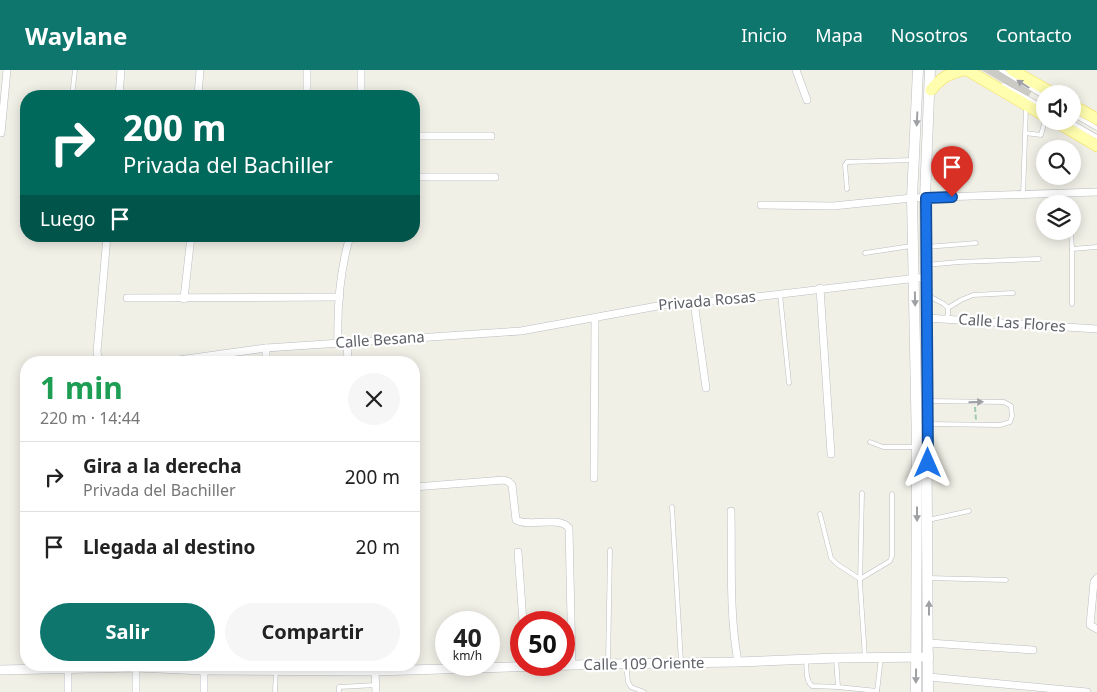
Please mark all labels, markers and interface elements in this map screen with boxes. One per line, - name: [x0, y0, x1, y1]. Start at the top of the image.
- text: Waylane: [25, 19, 127, 52]
- text: Inicio: [741, 23, 787, 47]
- text: Mapa: [815, 23, 863, 47]
- text: Nosotros: [891, 23, 968, 47]
- text: Contacto: [996, 23, 1072, 47]
- one-way arrow: [1016, 79, 1029, 88]
- map controls: [1036, 85, 1081, 240]
- button: sound: [1036, 85, 1081, 130]
- text: 200 m: [123, 104, 226, 151]
- icon: right: [40, 110, 105, 175]
- one-way arrow: [912, 111, 920, 127]
- button: search: [1036, 140, 1081, 185]
- pin: [931, 146, 973, 197]
- text: Privada del Bachiller: [123, 149, 333, 179]
- icon: arrive: [938, 153, 966, 181]
- button: layers: [1036, 195, 1081, 240]
- icon: arrive: [106, 205, 134, 233]
- text: Luego: [40, 206, 96, 232]
- street label: Privada Rosas: [657, 286, 757, 314]
- one-way arrow: [911, 291, 919, 307]
- street label: Calle Las Flores: [958, 308, 1066, 336]
- street label: Calle Besana: [335, 326, 425, 352]
- text: 1 min: [40, 367, 123, 408]
- button: close: [348, 373, 400, 425]
- one-way arrow: [969, 398, 985, 406]
- text: 220 m · 14:44: [40, 407, 140, 429]
- position arrow: [901, 436, 953, 488]
- text: Gira a la derecha: [83, 453, 242, 479]
- icon: right: [40, 463, 68, 491]
- text: 200 m: [345, 464, 400, 490]
- text: Privada del Bachiller: [83, 479, 236, 501]
- one-way arrow: [913, 506, 921, 522]
- icon: arrive: [40, 533, 68, 561]
- text: Llegada al destino: [83, 534, 255, 560]
- text: 20 m: [356, 534, 400, 560]
- one-way arrow: [925, 600, 933, 616]
- button: Salir: [40, 603, 215, 661]
- button: Compartir: [225, 603, 400, 661]
- speed limit sign: 50: [510, 611, 575, 676]
- text: 40: [453, 620, 482, 654]
- text: km/h: [453, 647, 482, 664]
- street label: Calle 109 Oriente: [583, 652, 705, 674]
- one-way arrow: [912, 668, 920, 684]

